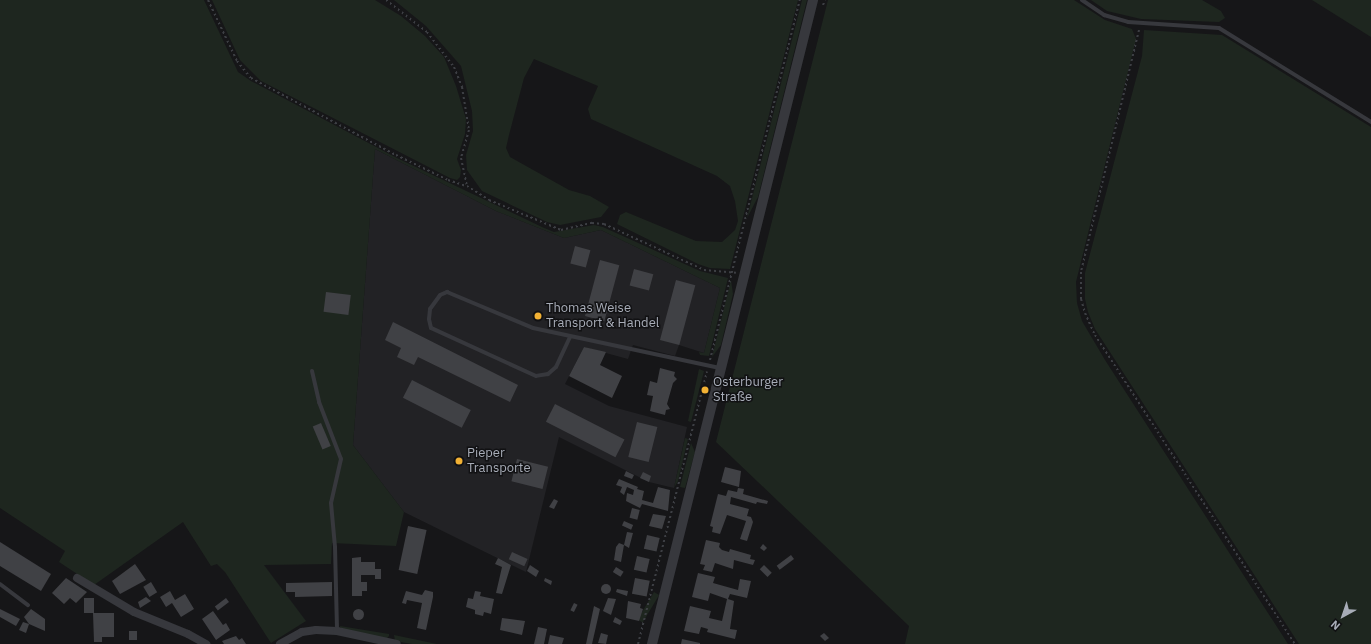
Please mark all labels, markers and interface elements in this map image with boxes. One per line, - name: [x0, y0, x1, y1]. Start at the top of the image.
- place label: Thomas Weise Transport & Handel: [546, 301, 659, 332]
- marker: Thomas Weise Transport & Handel: [533, 311, 543, 321]
- place label: Osterburger Straße: [713, 375, 783, 406]
- marker: Osterburger Straße: [700, 385, 710, 395]
- place label: Pieper Transporte: [467, 446, 531, 477]
- marker: Pieper Transporte: [454, 456, 464, 466]
- north arrow: [1323, 596, 1363, 636]
- text: N: [1328, 617, 1343, 633]

